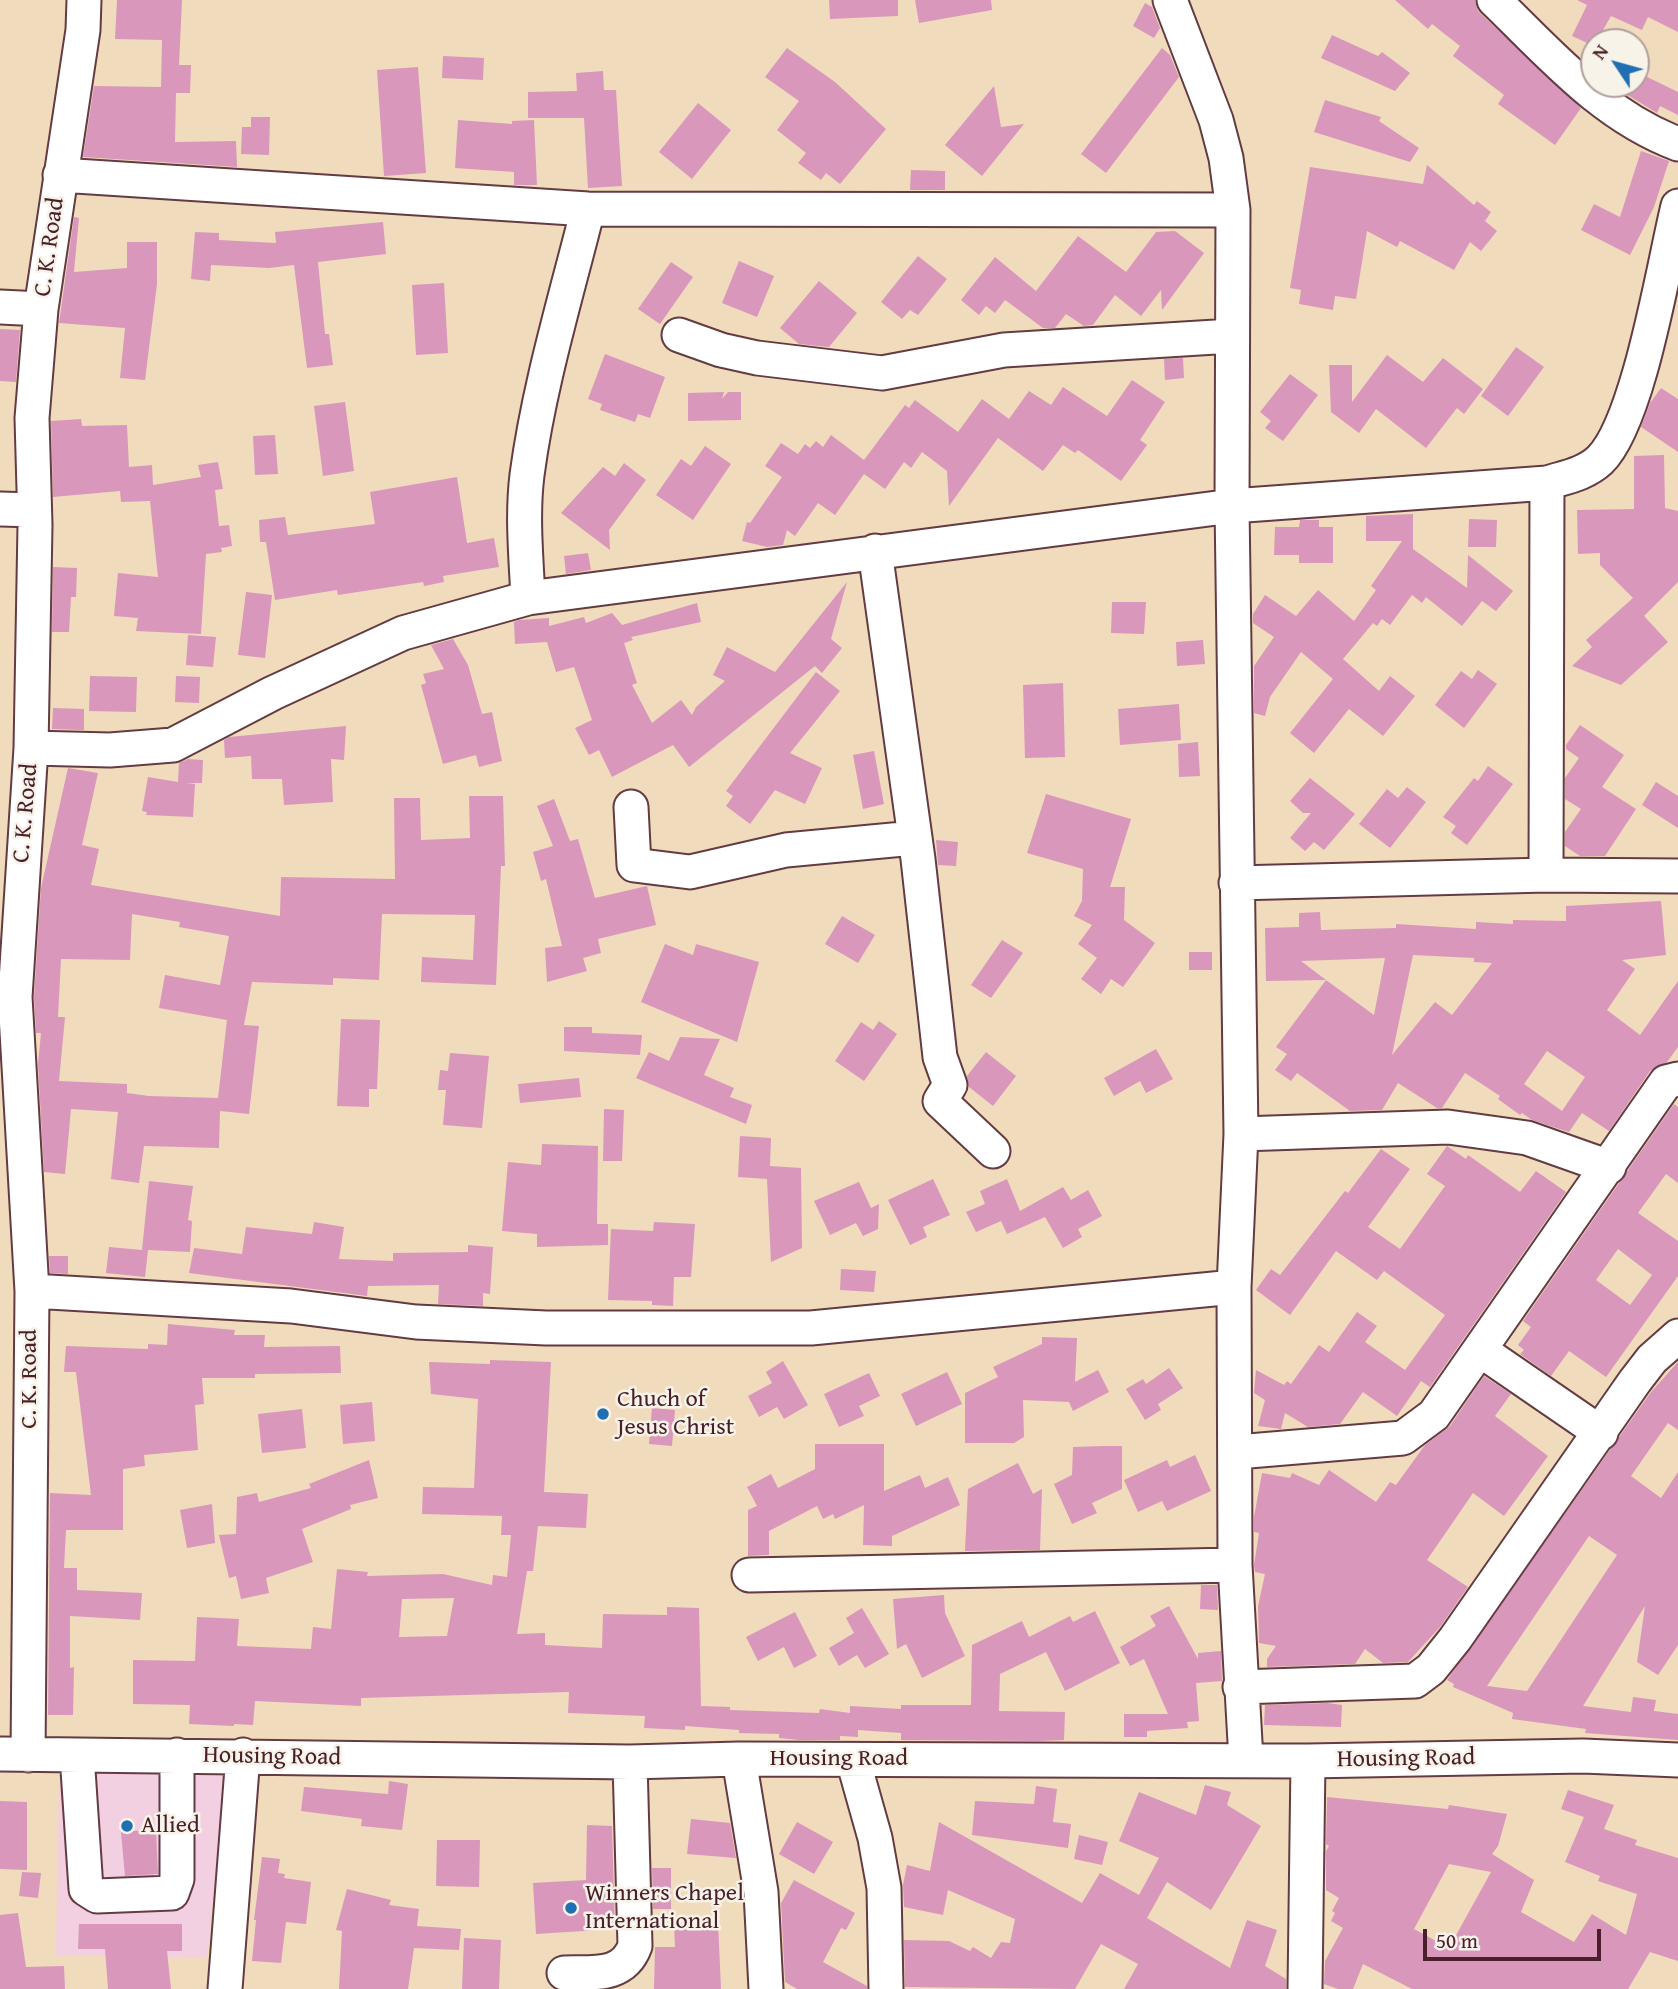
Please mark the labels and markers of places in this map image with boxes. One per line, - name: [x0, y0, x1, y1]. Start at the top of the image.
- place label: Chuch of Jesus Christ: [617, 1386, 734, 1442]
- marker: Chuch of Jesus Christ: [595, 1406, 611, 1422]
- place label: Allied: [141, 1812, 200, 1840]
- marker: Allied: [119, 1818, 135, 1834]
- place label: Winners Chapel International: [585, 1880, 744, 1936]
- marker: Winners Chapel International: [563, 1900, 579, 1916]

